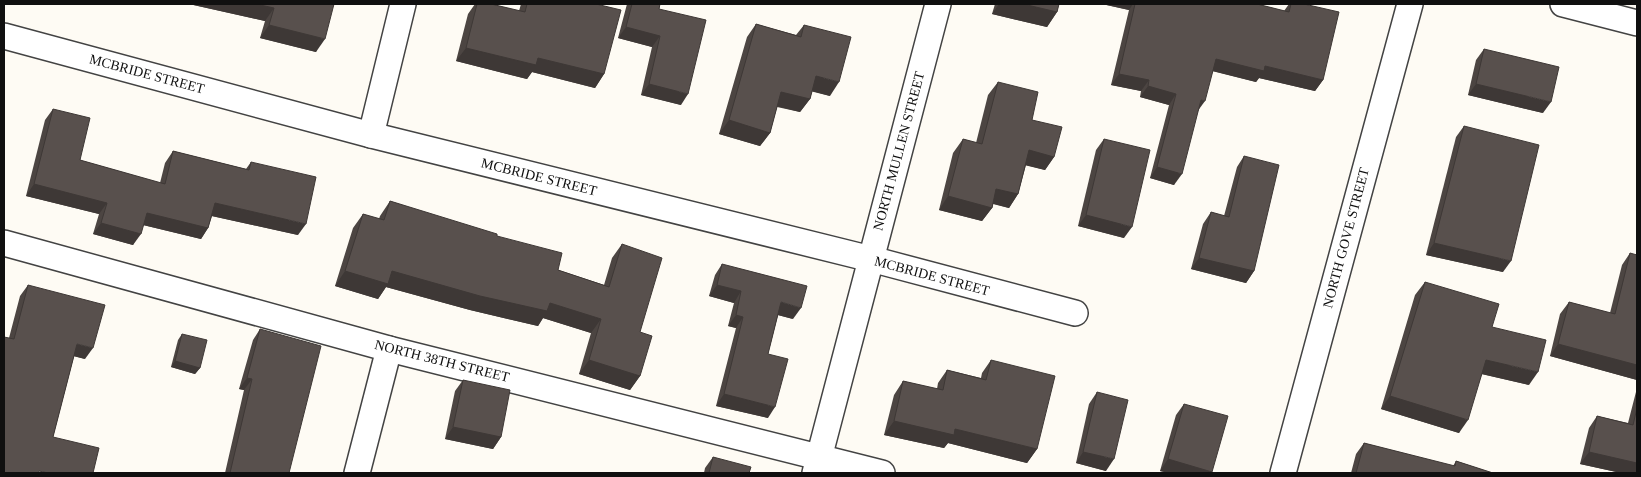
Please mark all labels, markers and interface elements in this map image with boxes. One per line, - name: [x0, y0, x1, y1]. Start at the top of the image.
- street label: MCBRIDE STREET: [88, 51, 207, 97]
- street label: NORTH MULLEN STREET: [871, 69, 928, 232]
- street label: MCBRIDE STREET: [480, 155, 599, 199]
- street label: NORTH GOVE STREET: [1320, 166, 1372, 310]
- street label: MCBRIDE STREET: [873, 253, 992, 299]
- street label: NORTH 38TH STREET: [373, 337, 511, 385]

